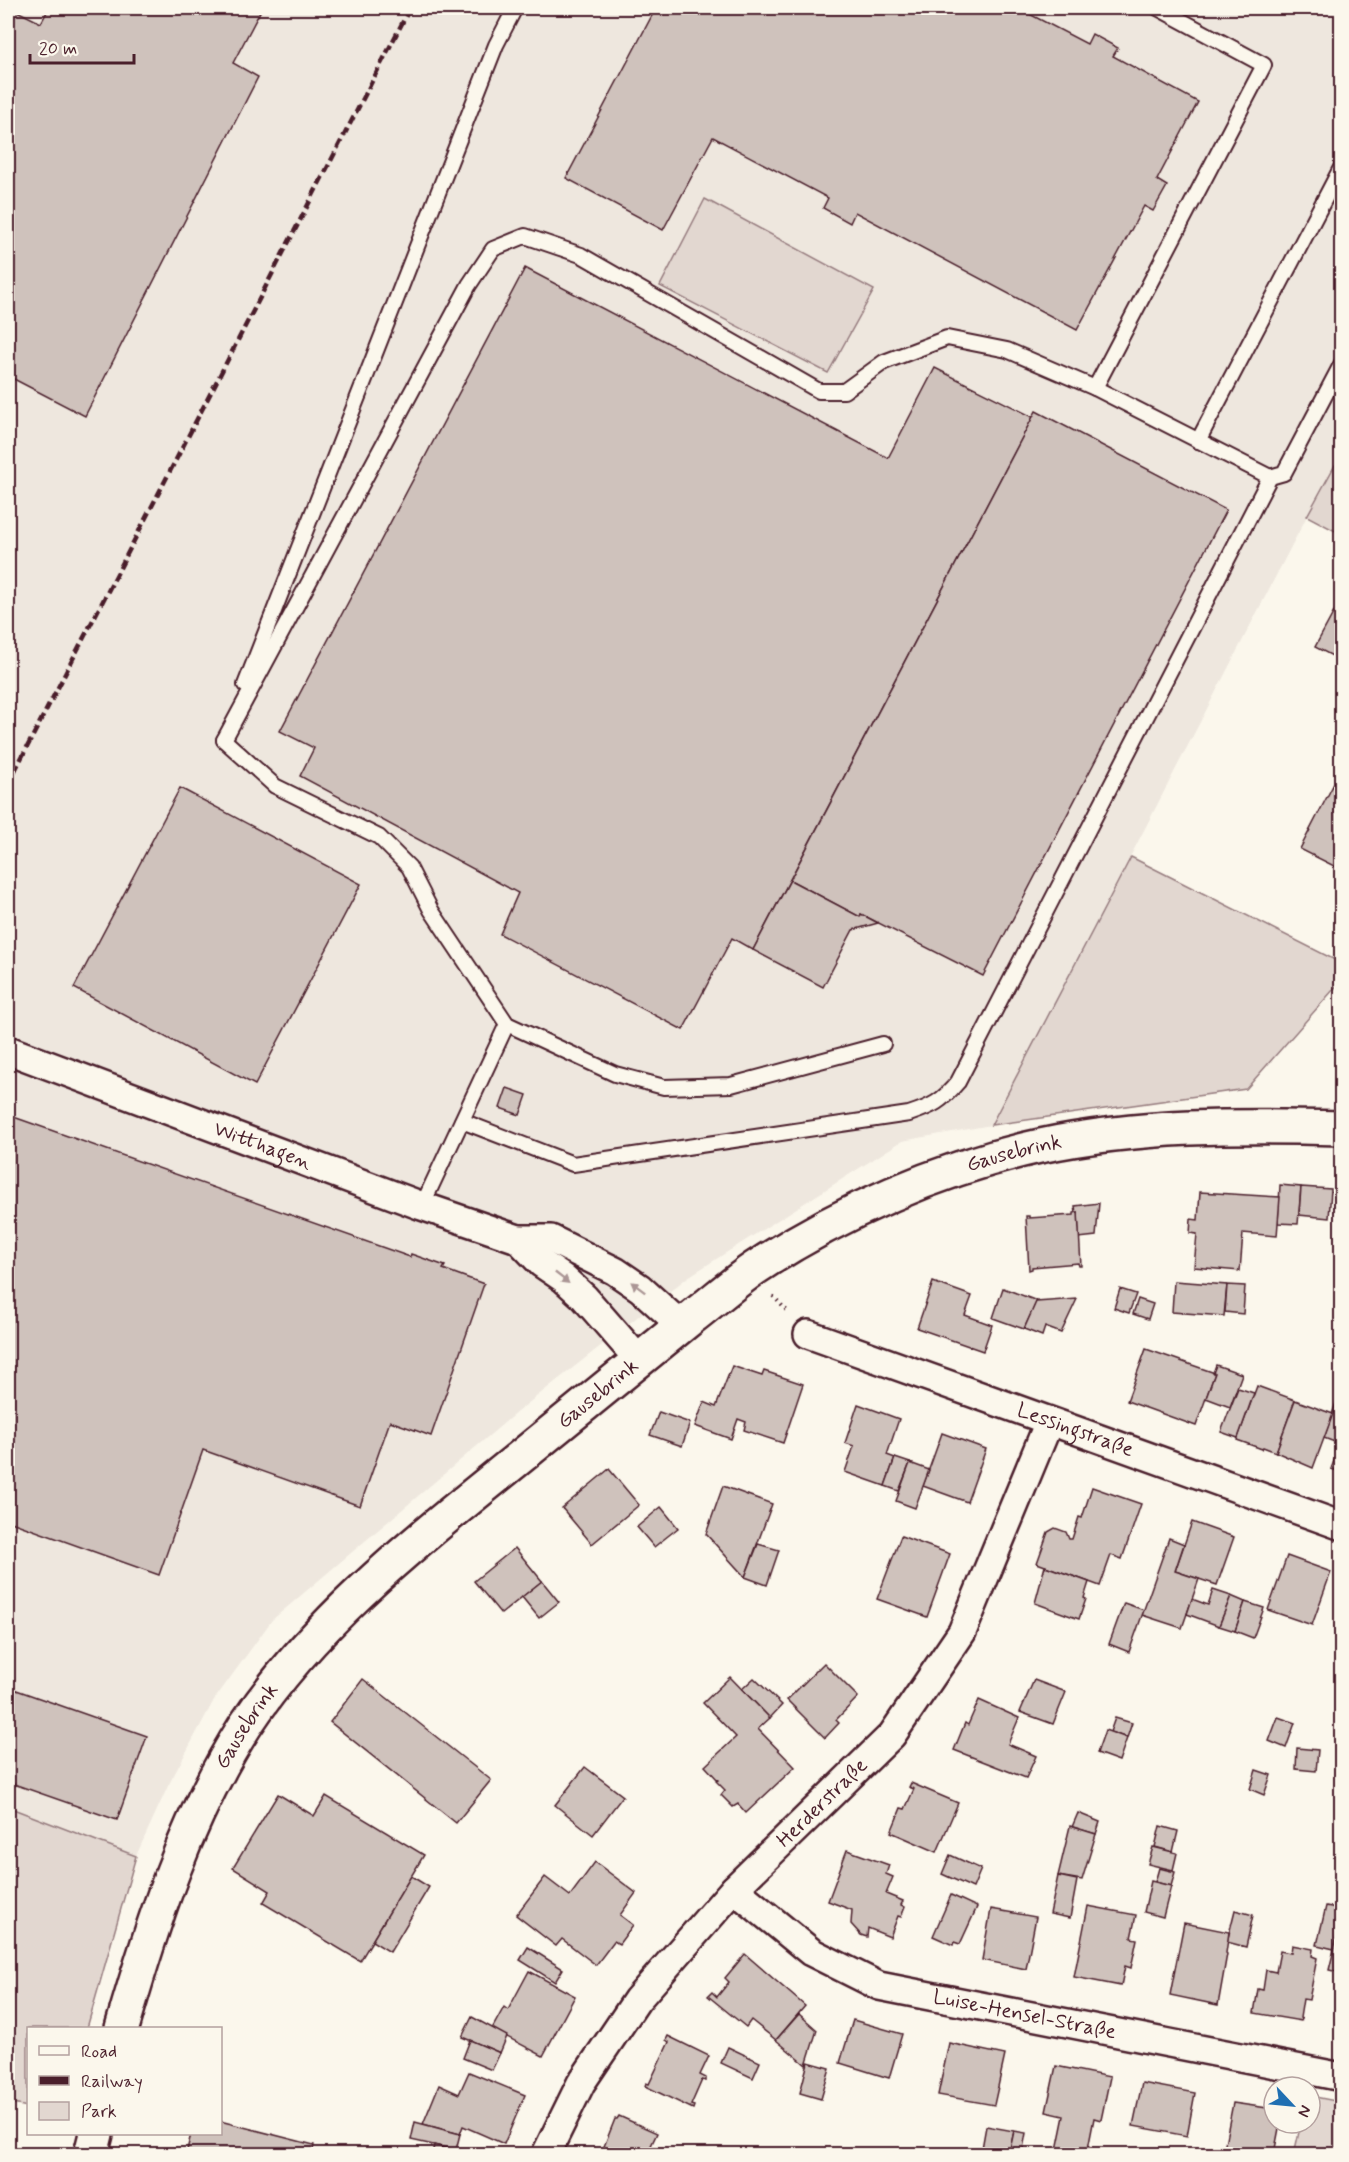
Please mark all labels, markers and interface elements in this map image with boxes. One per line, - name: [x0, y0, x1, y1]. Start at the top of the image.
- scale bar: [30, 27, 134, 65]
- text: 20 m: [39, 37, 77, 61]
- street label: Witthagen: [210, 1115, 316, 1177]
- street label: Gausebrink: [963, 1128, 1064, 1179]
- one-way arrow: [554, 1271, 569, 1283]
- one-way arrow: [630, 1281, 646, 1293]
- street label: Gausebrink: [551, 1352, 645, 1435]
- street label: Lessingstraße: [1013, 1396, 1138, 1464]
- street label: Gausebrink: [208, 1677, 285, 1774]
- street label: Herderstraße: [771, 1752, 874, 1854]
- street label: Luise-Hensel-Straße: [931, 1983, 1119, 2046]
- legend: [27, 2027, 222, 2135]
- text: Road: [81, 2040, 117, 2064]
- text: Railway: [81, 2070, 143, 2094]
- north arrow: [1262, 2075, 1322, 2135]
- text: Park: [81, 2100, 117, 2124]
- text: N: [1292, 2102, 1316, 2120]

